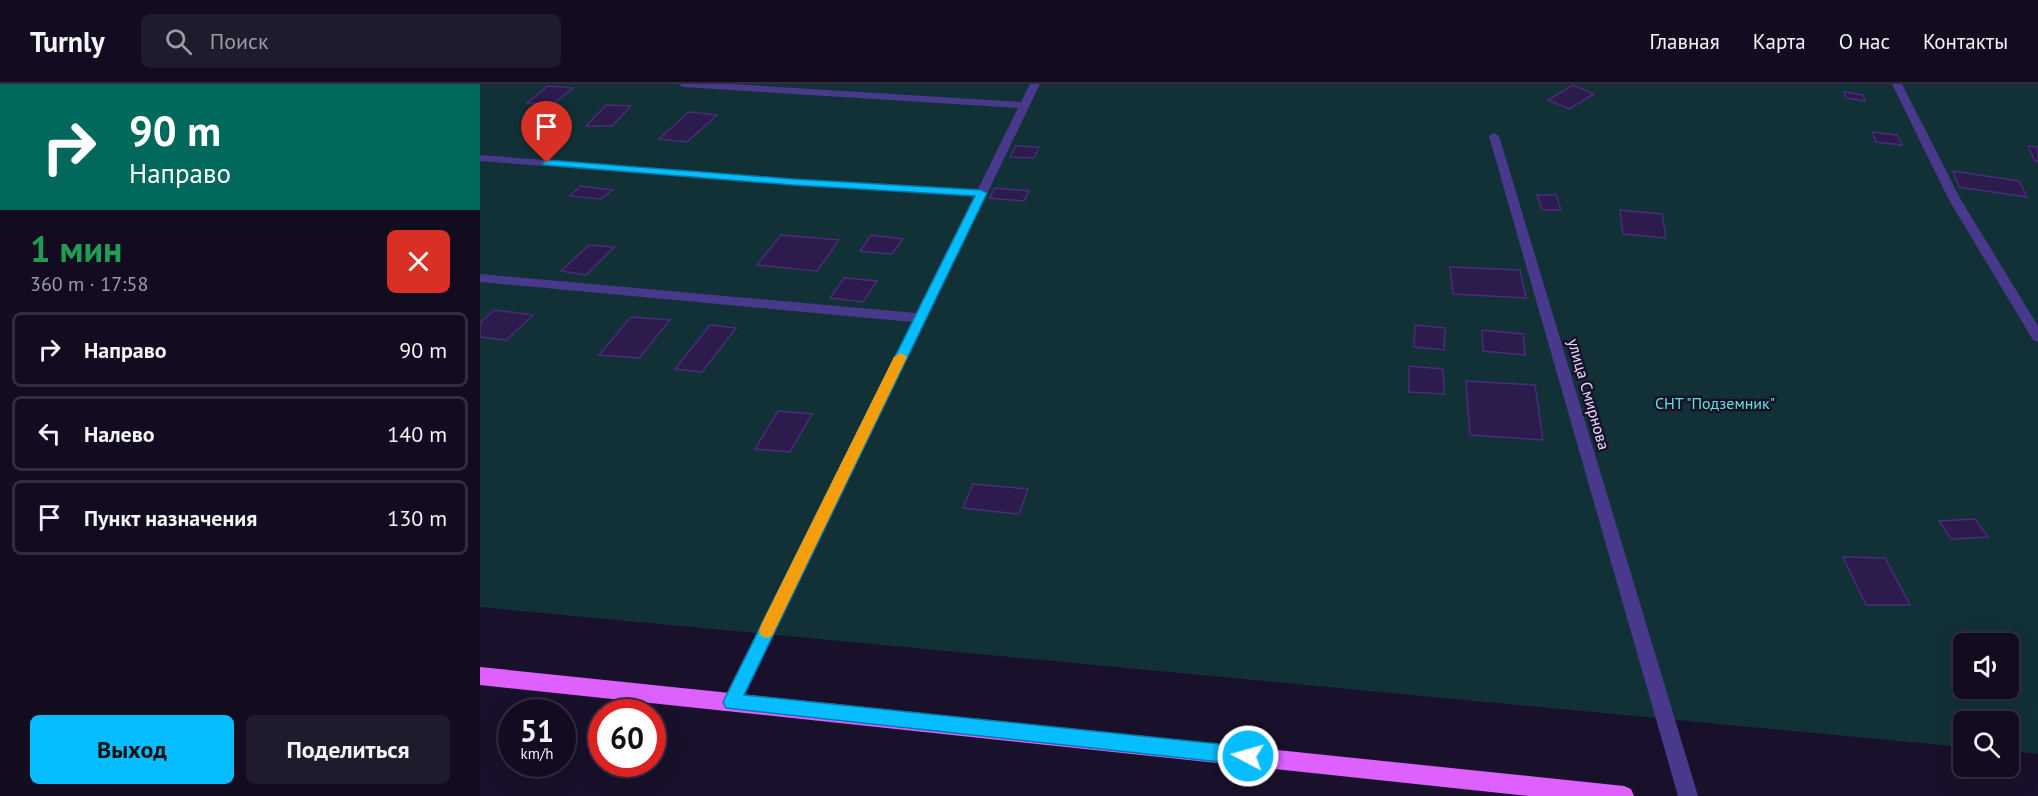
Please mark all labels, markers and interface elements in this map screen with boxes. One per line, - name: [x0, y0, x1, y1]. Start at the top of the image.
- search box: [141, 14, 561, 68]
- text: Turnly: [30, 23, 105, 60]
- icon: search: [162, 25, 195, 58]
- text: Поиск: [210, 27, 268, 55]
- text: Главная: [1649, 28, 1720, 55]
- text: Карта: [1753, 28, 1806, 55]
- text: О нас: [1839, 28, 1890, 55]
- text: Контакты: [1923, 28, 2008, 55]
- pin: [521, 101, 572, 163]
- text: 90 m: [129, 103, 221, 158]
- icon: right: [30, 108, 108, 186]
- icon: arrive: [530, 110, 563, 143]
- text: Направо: [129, 156, 231, 190]
- text: 1 мин: [30, 225, 122, 272]
- button: close: [387, 230, 450, 293]
- text: 360 m · 17:58: [30, 271, 148, 297]
- icon: right: [33, 333, 66, 366]
- text: Направо: [84, 336, 167, 364]
- text: 90 m: [399, 336, 447, 364]
- street label: улица Смирнова: [1564, 336, 1614, 452]
- park label: СНТ "Подземник": [1655, 393, 1775, 413]
- icon: left: [33, 417, 66, 450]
- text: Налево: [84, 420, 155, 448]
- text: 140 m: [387, 420, 447, 448]
- icon: arrive: [33, 501, 66, 534]
- text: Пункт назначения: [84, 504, 257, 532]
- text: 130 m: [387, 504, 447, 532]
- map controls: [1953, 633, 2019, 777]
- button: sound: [1953, 633, 2019, 699]
- speed limit sign: 60: [588, 699, 666, 777]
- text: 51: [520, 711, 554, 750]
- button: search: [1953, 711, 2019, 777]
- button: Выход: [30, 715, 234, 784]
- button: Поделиться: [246, 715, 450, 784]
- position arrow: [1216, 724, 1280, 788]
- text: km/h: [521, 744, 553, 763]

